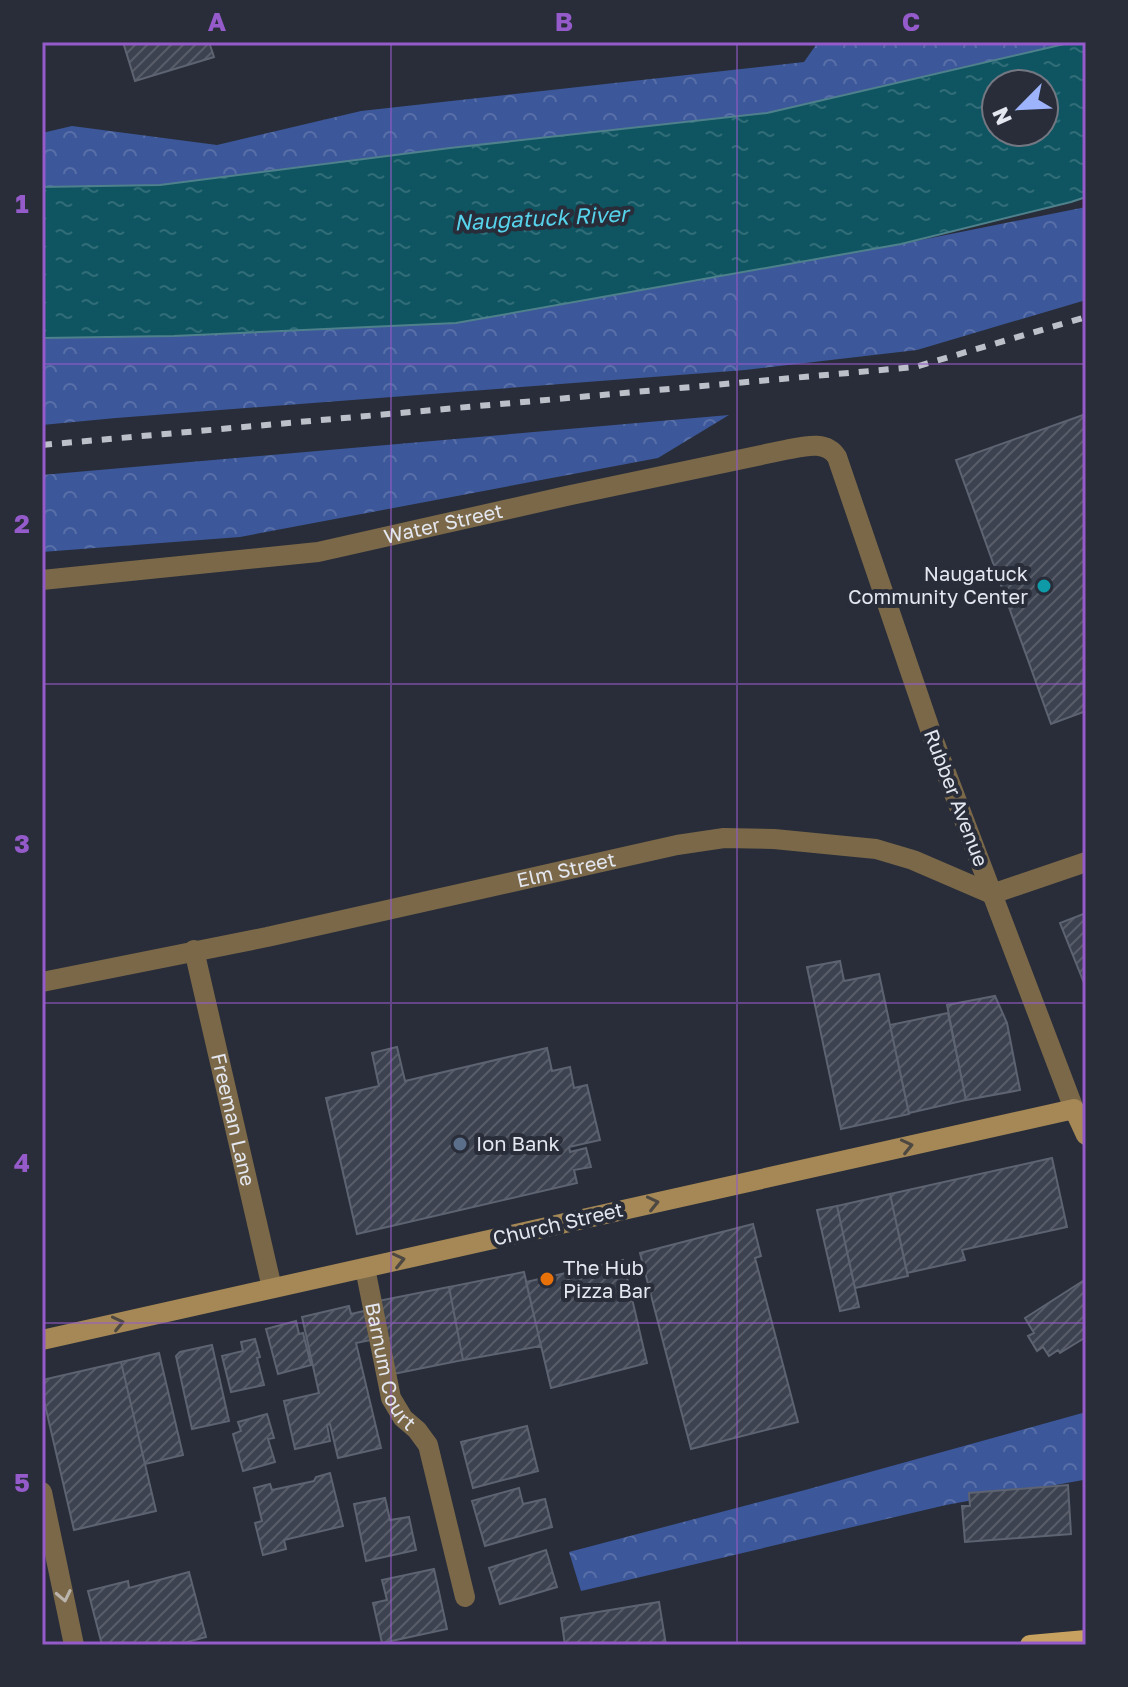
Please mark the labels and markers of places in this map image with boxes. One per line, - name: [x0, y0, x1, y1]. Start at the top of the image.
- place label: Naugatuck Community Center: [848, 561, 1028, 608]
- marker: Naugatuck Community Center: [1035, 577, 1053, 595]
- place label: Ion Bank: [476, 1131, 560, 1155]
- marker: Ion Bank: [451, 1135, 469, 1153]
- place label: The Hub Pizza Bar: [563, 1255, 651, 1302]
- marker: The Hub Pizza Bar: [538, 1270, 556, 1288]

